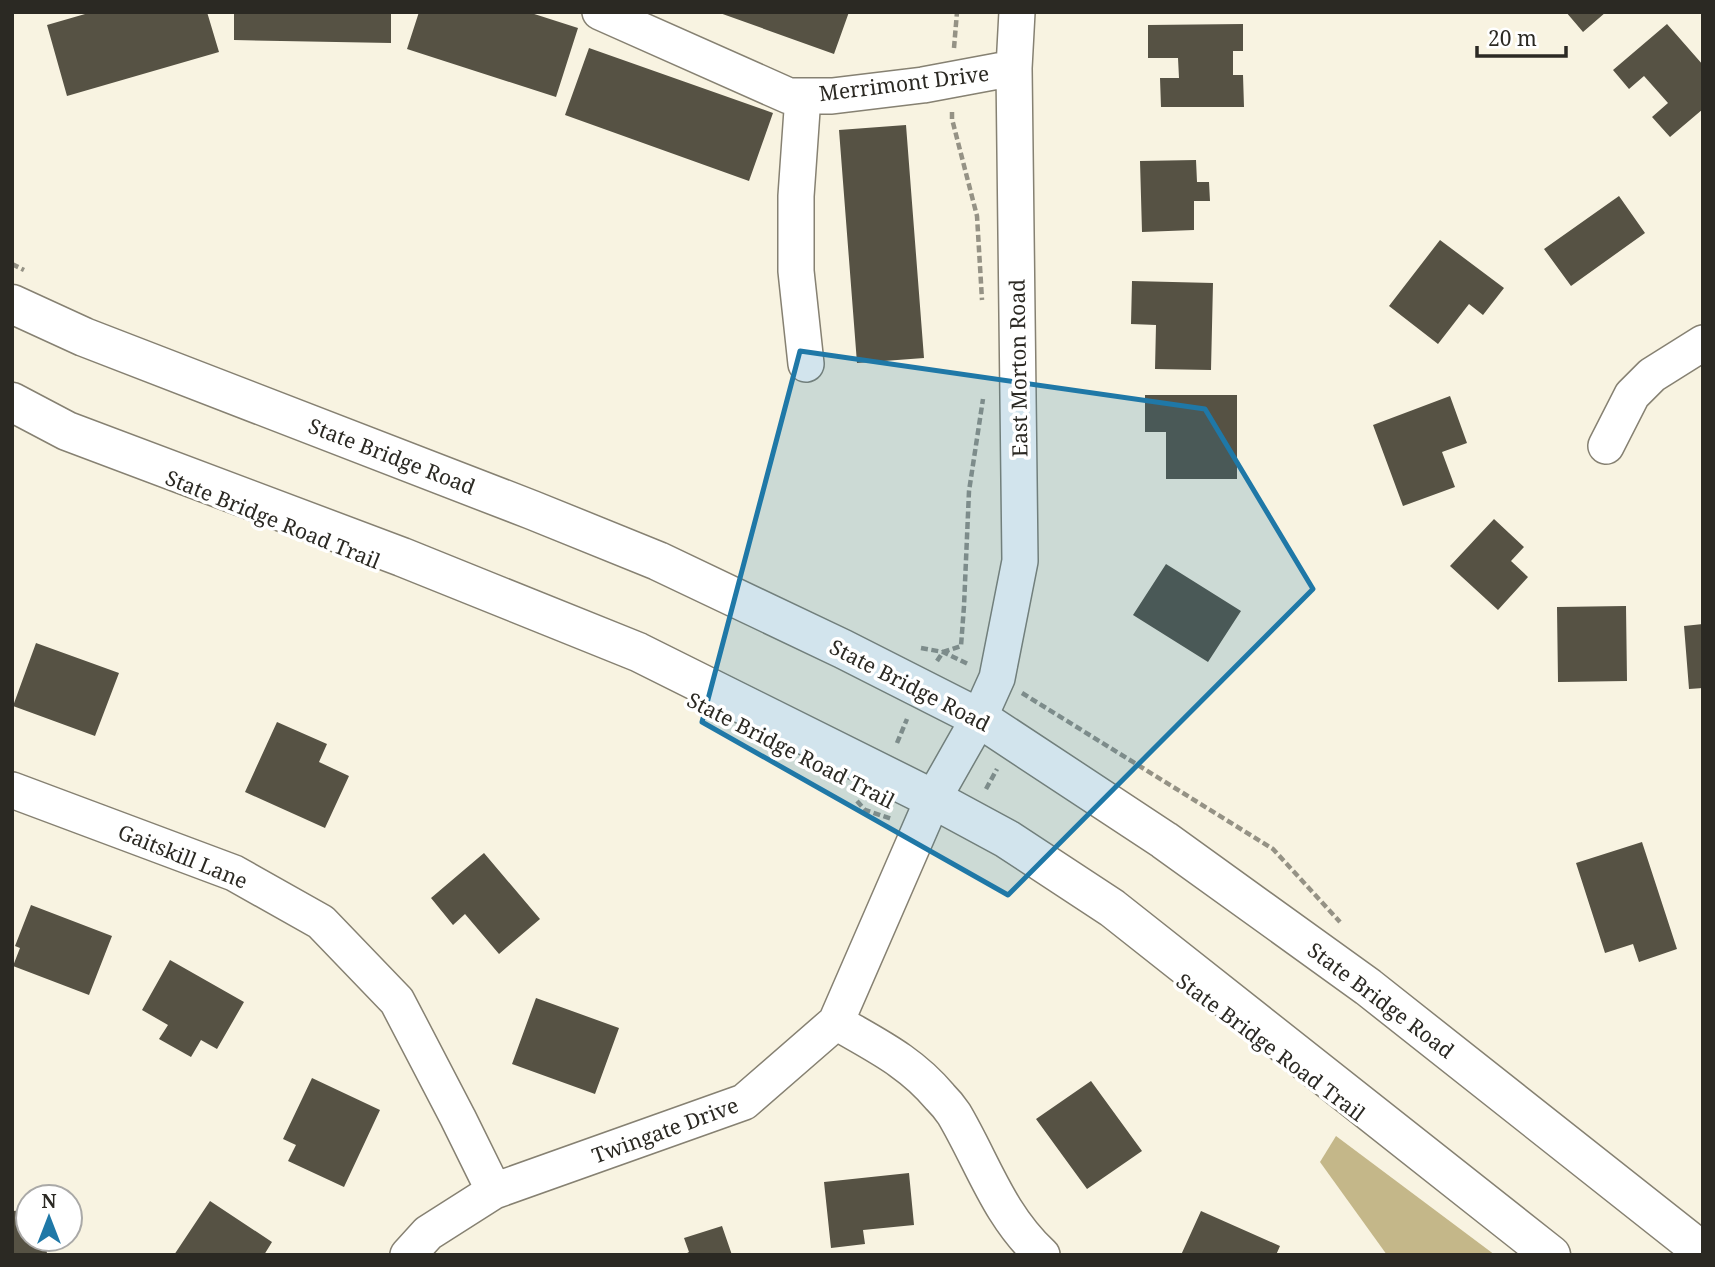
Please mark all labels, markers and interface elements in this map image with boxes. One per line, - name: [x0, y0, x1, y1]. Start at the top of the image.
- scale bar: [1477, 14, 1566, 58]
- text: 20 m: [1488, 24, 1537, 52]
- street label: Merrimont Drive: [817, 59, 991, 107]
- street label: East Morton Road: [1002, 279, 1034, 457]
- street label: State Bridge Road: [305, 411, 480, 501]
- street label: State Bridge Road Trail: [161, 463, 385, 575]
- street label: State Bridge Road: [825, 632, 995, 738]
- street label: State Bridge Road Trail: [682, 685, 900, 815]
- street label: Gaitskill Lane: [114, 817, 252, 895]
- street label: State Bridge Road: [1302, 936, 1460, 1064]
- street label: State Bridge Road Trail: [1171, 967, 1371, 1128]
- street label: Twingate Drive: [588, 1091, 742, 1169]
- north arrow: [14, 1183, 84, 1253]
- text: N: [42, 1188, 57, 1214]

